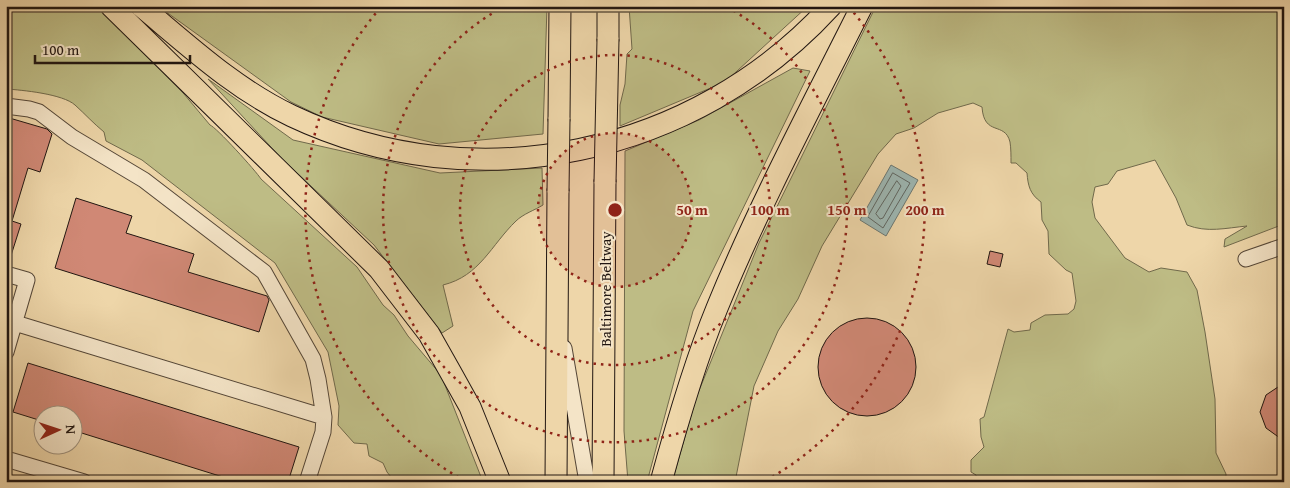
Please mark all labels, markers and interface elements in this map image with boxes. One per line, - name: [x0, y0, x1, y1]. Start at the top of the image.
- scale bar: [35, 32, 190, 64]
- text: 100 m: [42, 39, 80, 60]
- text: 50 m: [676, 199, 708, 220]
- text: 100 m: [750, 199, 790, 220]
- text: 150 m: [827, 199, 867, 220]
- text: 200 m: [905, 199, 945, 220]
- centre of rings: [606, 201, 624, 219]
- street label: Baltimore Beltway: [595, 231, 616, 347]
- north arrow: [32, 406, 82, 456]
- text: N: [61, 424, 81, 435]

